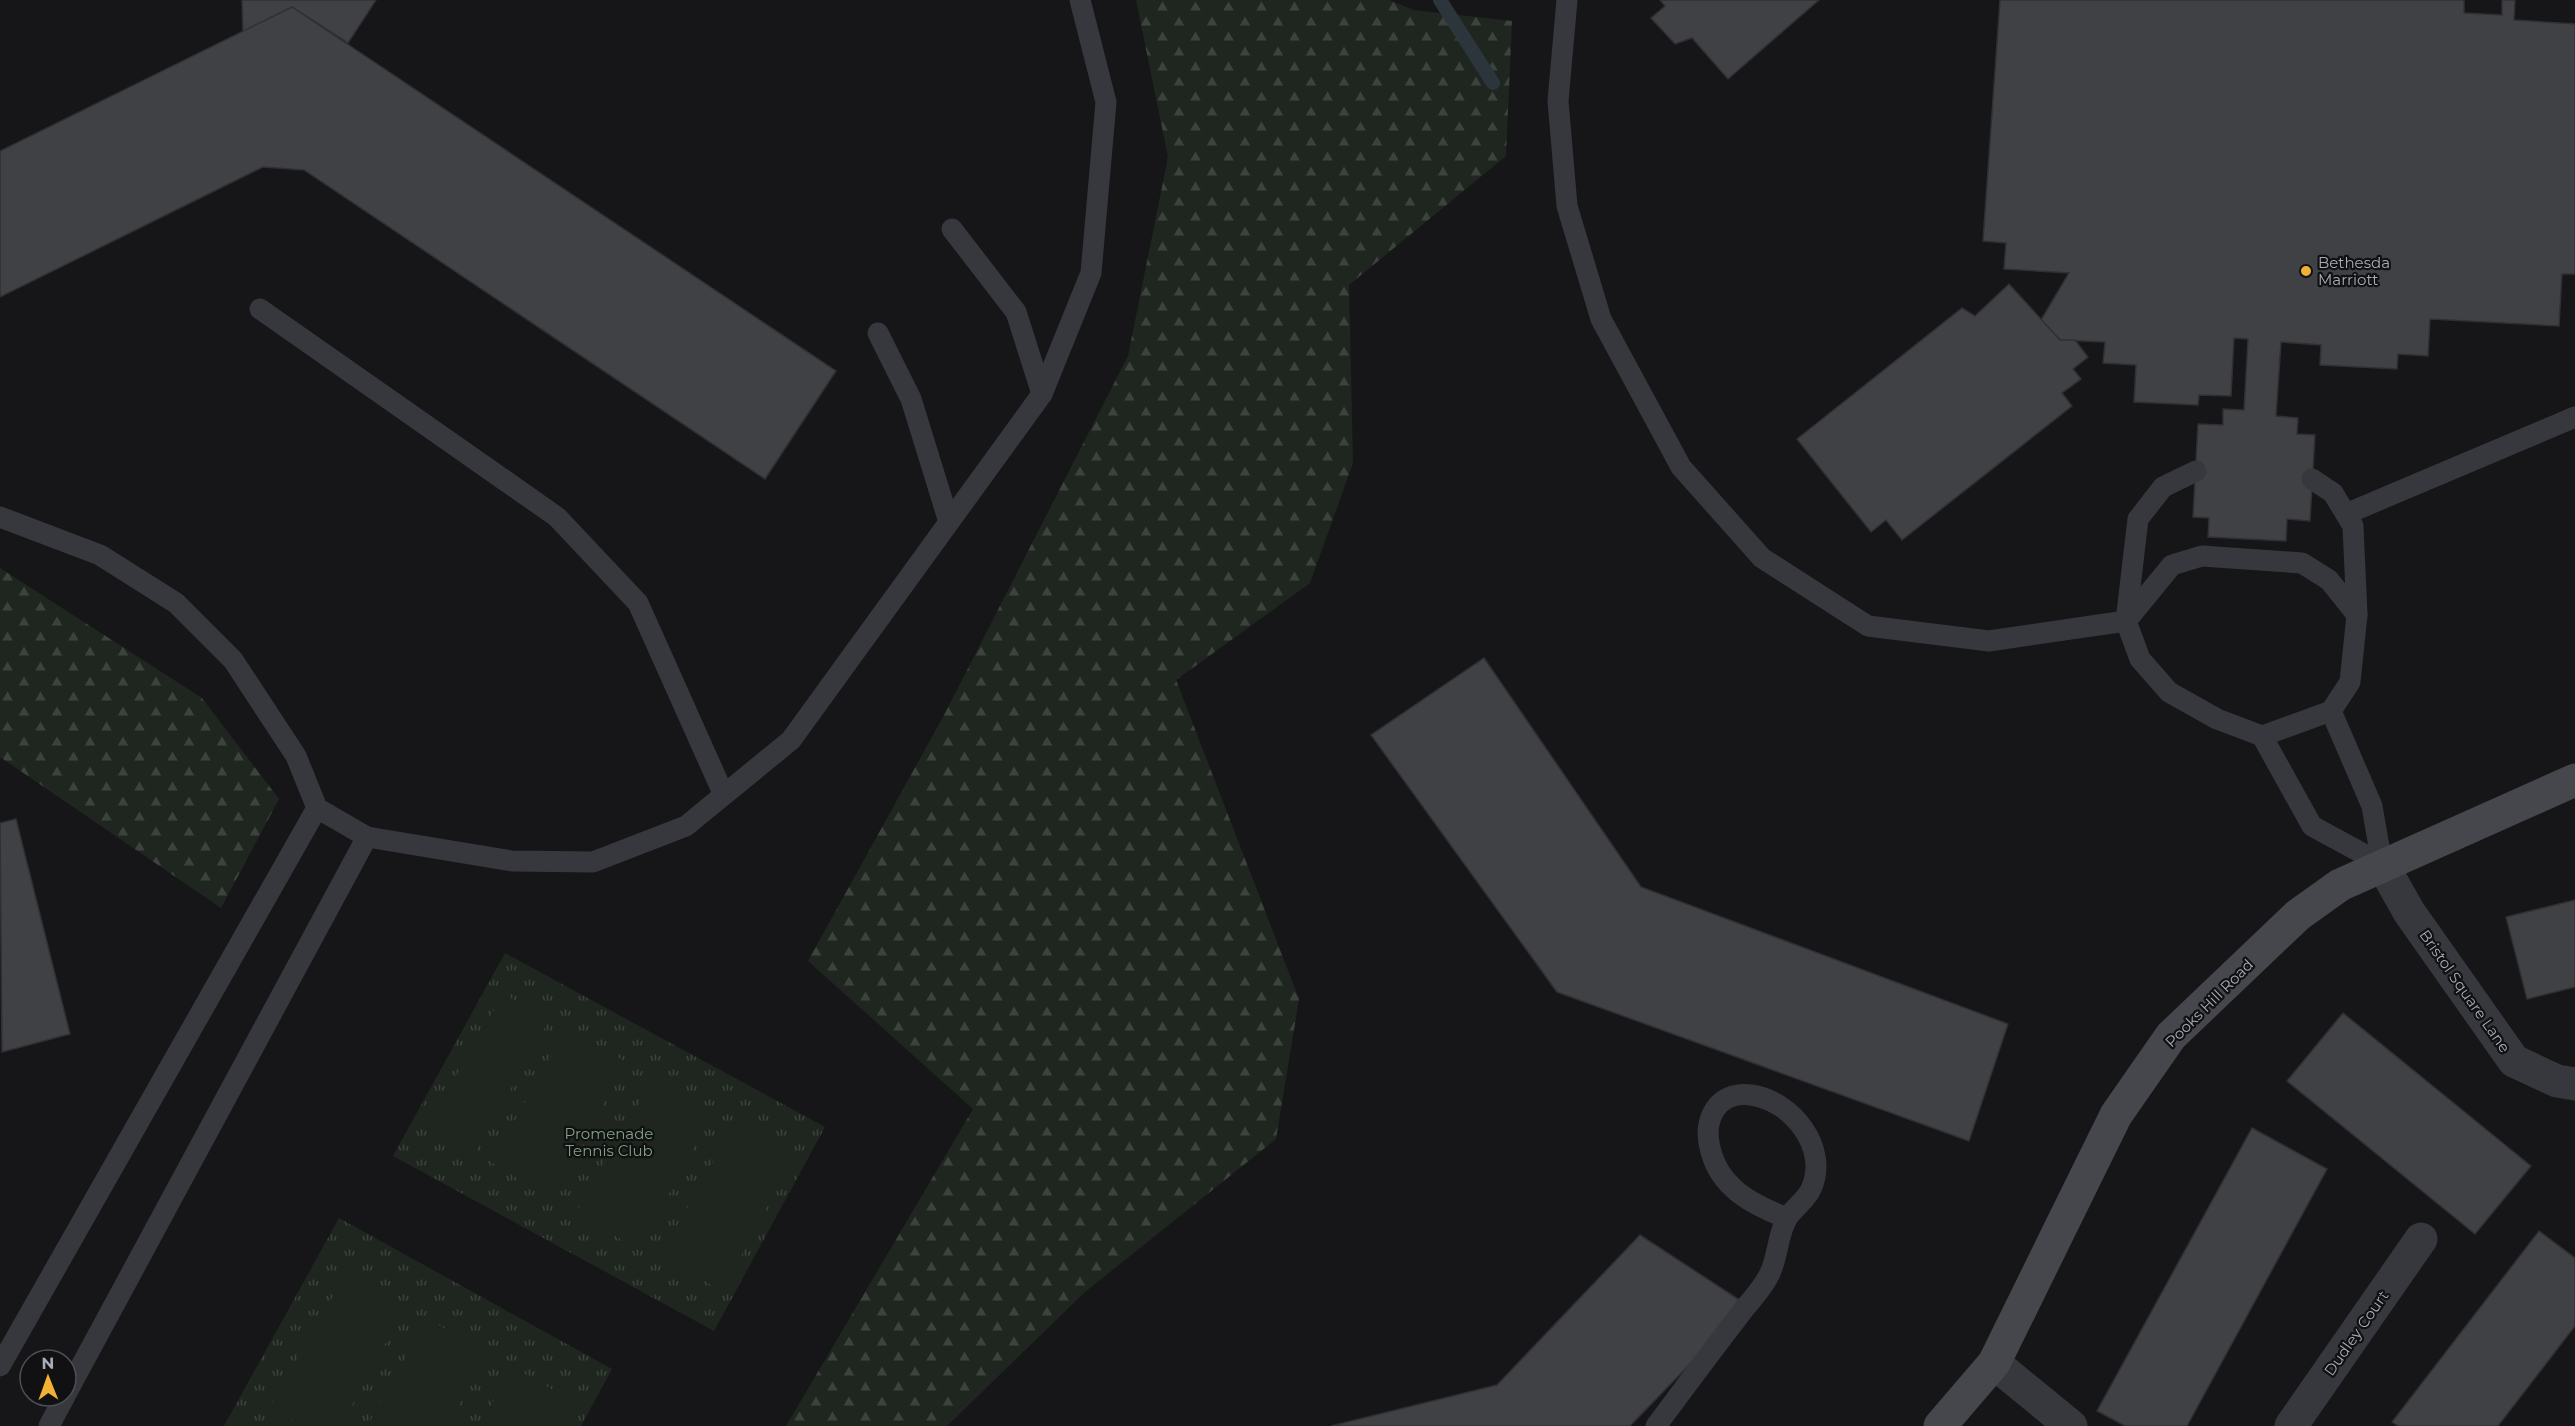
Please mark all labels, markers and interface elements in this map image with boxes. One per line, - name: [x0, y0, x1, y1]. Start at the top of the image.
- place label: Bethesda Marriott: [2318, 253, 2390, 289]
- marker: Bethesda Marriott: [2299, 264, 2313, 278]
- street label: Bristol Square Lane: [2415, 926, 2515, 1056]
- street label: Pooks Hill Road: [2161, 955, 2257, 1051]
- park label: Promenade Tennis Club: [565, 1124, 653, 1160]
- street label: Dudley Court: [2320, 1287, 2392, 1379]
- north arrow: [18, 1348, 78, 1408]
- text: N: [41, 1354, 54, 1373]

